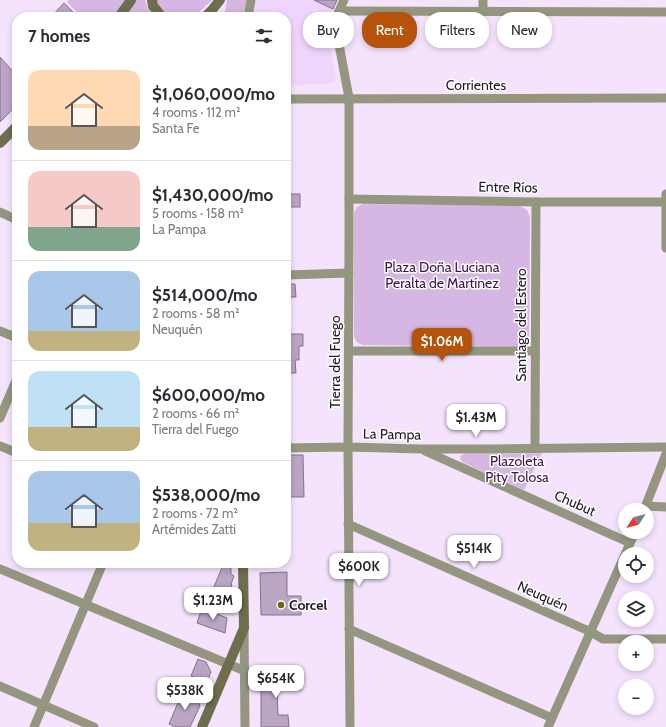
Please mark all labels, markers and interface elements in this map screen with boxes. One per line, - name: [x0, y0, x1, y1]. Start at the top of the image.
- chip: Buy: [303, 12, 354, 48]
- chip: Rent: [362, 12, 417, 48]
- chip: Filters: [425, 12, 489, 48]
- chip: New: [497, 12, 552, 48]
- icon: filters: [253, 25, 275, 47]
- text: 7 homes: [28, 26, 90, 46]
- street label: Corrientes: [446, 76, 506, 94]
- text: $1,060,000/mo: [152, 84, 275, 104]
- icon: home: [60, 86, 108, 134]
- text: 4 rooms · 112 m²: [152, 104, 240, 120]
- text: Santa Fe: [152, 120, 199, 136]
- street label: Entre Ríos: [478, 177, 538, 197]
- text: $1,430,000/mo: [152, 185, 273, 205]
- icon: home: [60, 187, 108, 235]
- text: 5 rooms · 158 m²: [152, 205, 244, 221]
- text: La Pampa: [152, 221, 206, 237]
- park label: Plaza Doña Luciana Peralta de Martínez: [385, 258, 500, 292]
- street label: Santiago del Estero: [512, 268, 530, 382]
- text: $514,000/mo: [152, 285, 258, 305]
- icon: home: [60, 287, 108, 335]
- text: 2 rooms · 58 m²: [152, 305, 239, 321]
- street label: Tierra del Fuego: [326, 315, 344, 409]
- text: Neuquén: [152, 321, 202, 337]
- pin: $1.06M: [409, 328, 475, 362]
- text: $1.06M: [421, 333, 463, 349]
- text: $600,000/mo: [152, 385, 265, 405]
- icon: home: [60, 387, 108, 435]
- pin: $1.43M: [443, 404, 509, 438]
- text: 2 rooms · 66 m²: [152, 405, 239, 421]
- text: $1.43M: [455, 409, 497, 425]
- text: Tierra del Fuego: [152, 421, 239, 437]
- street label: La Pampa: [363, 424, 422, 444]
- park label: Plazoleta Pity Tolosa: [485, 452, 549, 486]
- text: $538,000/mo: [152, 485, 260, 505]
- street label: Chubut: [552, 486, 599, 520]
- icon: home: [60, 487, 108, 535]
- north arrow: [618, 503, 654, 539]
- map controls: [618, 503, 654, 715]
- text: 2 rooms · 72 m²: [152, 505, 238, 521]
- text: Artémides Zatti: [152, 521, 236, 537]
- pin: $514K: [446, 535, 502, 569]
- text: $514K: [456, 540, 492, 556]
- button: locate: [618, 547, 654, 583]
- pin: $600K: [331, 553, 387, 587]
- text: $600K: [338, 558, 380, 574]
- street label: Neuquén: [515, 577, 572, 615]
- pin: $1.23M: [180, 587, 246, 621]
- button: layers: [618, 591, 654, 627]
- text: $1.23M: [193, 592, 233, 608]
- place label: Corcel: [289, 596, 327, 614]
- marker: Corcel: [276, 600, 286, 610]
- button: +: [618, 635, 654, 671]
- pin: $654K: [248, 665, 304, 699]
- text: $654K: [257, 670, 295, 686]
- pin: $538K: [157, 677, 213, 711]
- button: −: [618, 679, 654, 715]
- text: $538K: [166, 682, 204, 698]

